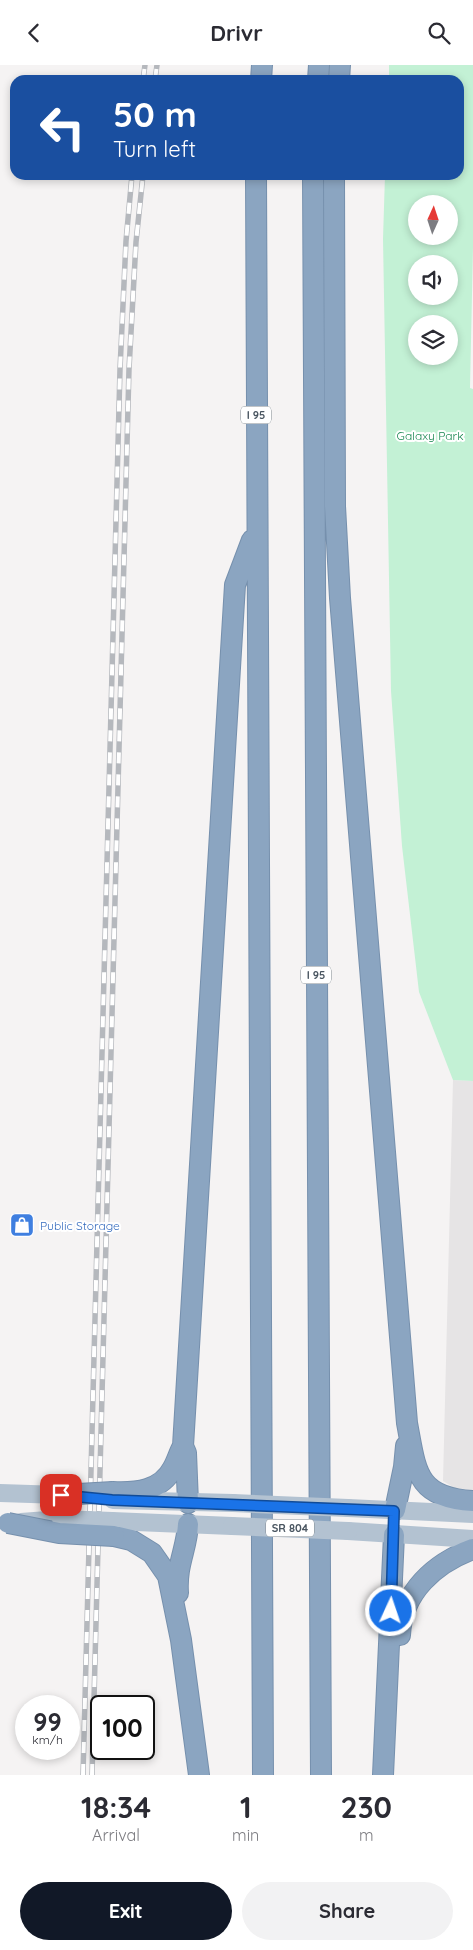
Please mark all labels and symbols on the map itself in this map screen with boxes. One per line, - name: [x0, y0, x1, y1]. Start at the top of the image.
- north arrow: [408, 195, 458, 245]
- road number: I 95: [241, 407, 271, 423]
- park label: Galaxy Park: [396, 428, 464, 443]
- road number: I 95: [301, 967, 331, 983]
- shop icon: Public Storage: [9, 1212, 35, 1238]
- place label: Public Storage: [40, 1218, 120, 1233]
- pin: [40, 1474, 82, 1516]
- road number: SR 804: [266, 1520, 314, 1537]
- position arrow: [364, 1584, 416, 1636]
- speed limit sign: 100: [90, 1695, 155, 1760]

